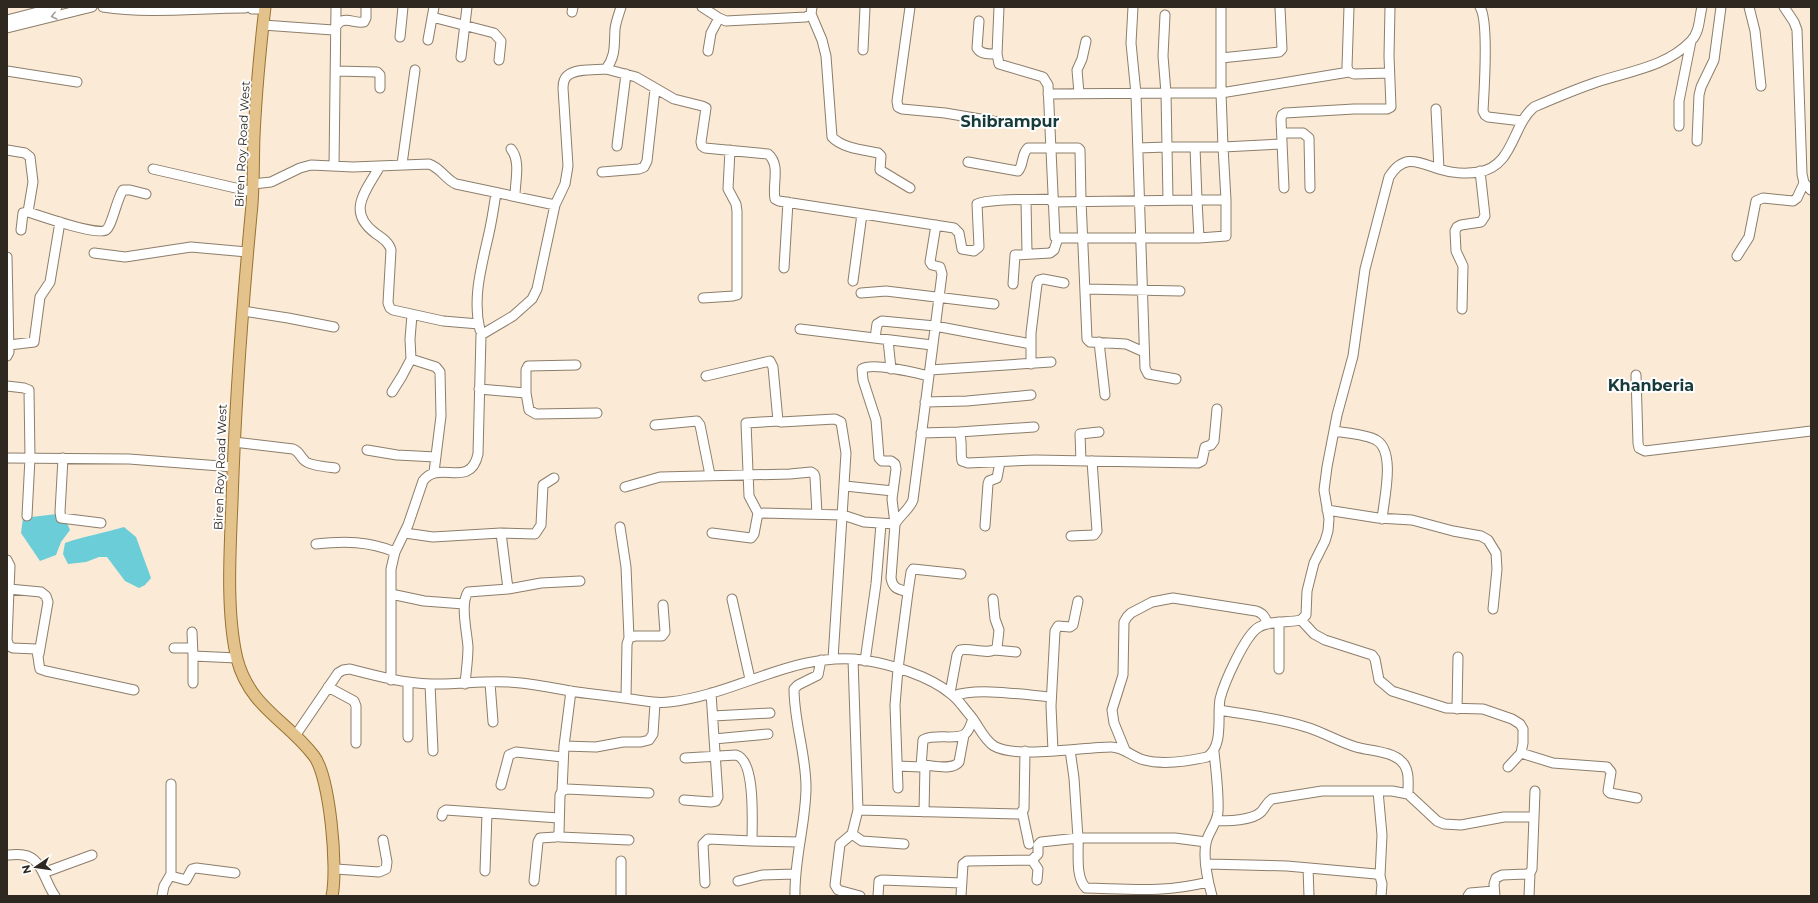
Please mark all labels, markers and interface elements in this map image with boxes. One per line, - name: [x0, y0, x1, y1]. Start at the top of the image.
- one-way arrow: [51, 12, 57, 20]
- street label: Biren Roy Road West: [231, 80, 253, 207]
- district label: Shibrampur: [961, 112, 1060, 131]
- district label: Khanberia: [1608, 376, 1694, 395]
- street label: Biren Roy Road West: [210, 404, 230, 530]
- north arrow: [16, 847, 56, 887]
- text: N: [18, 863, 34, 875]

